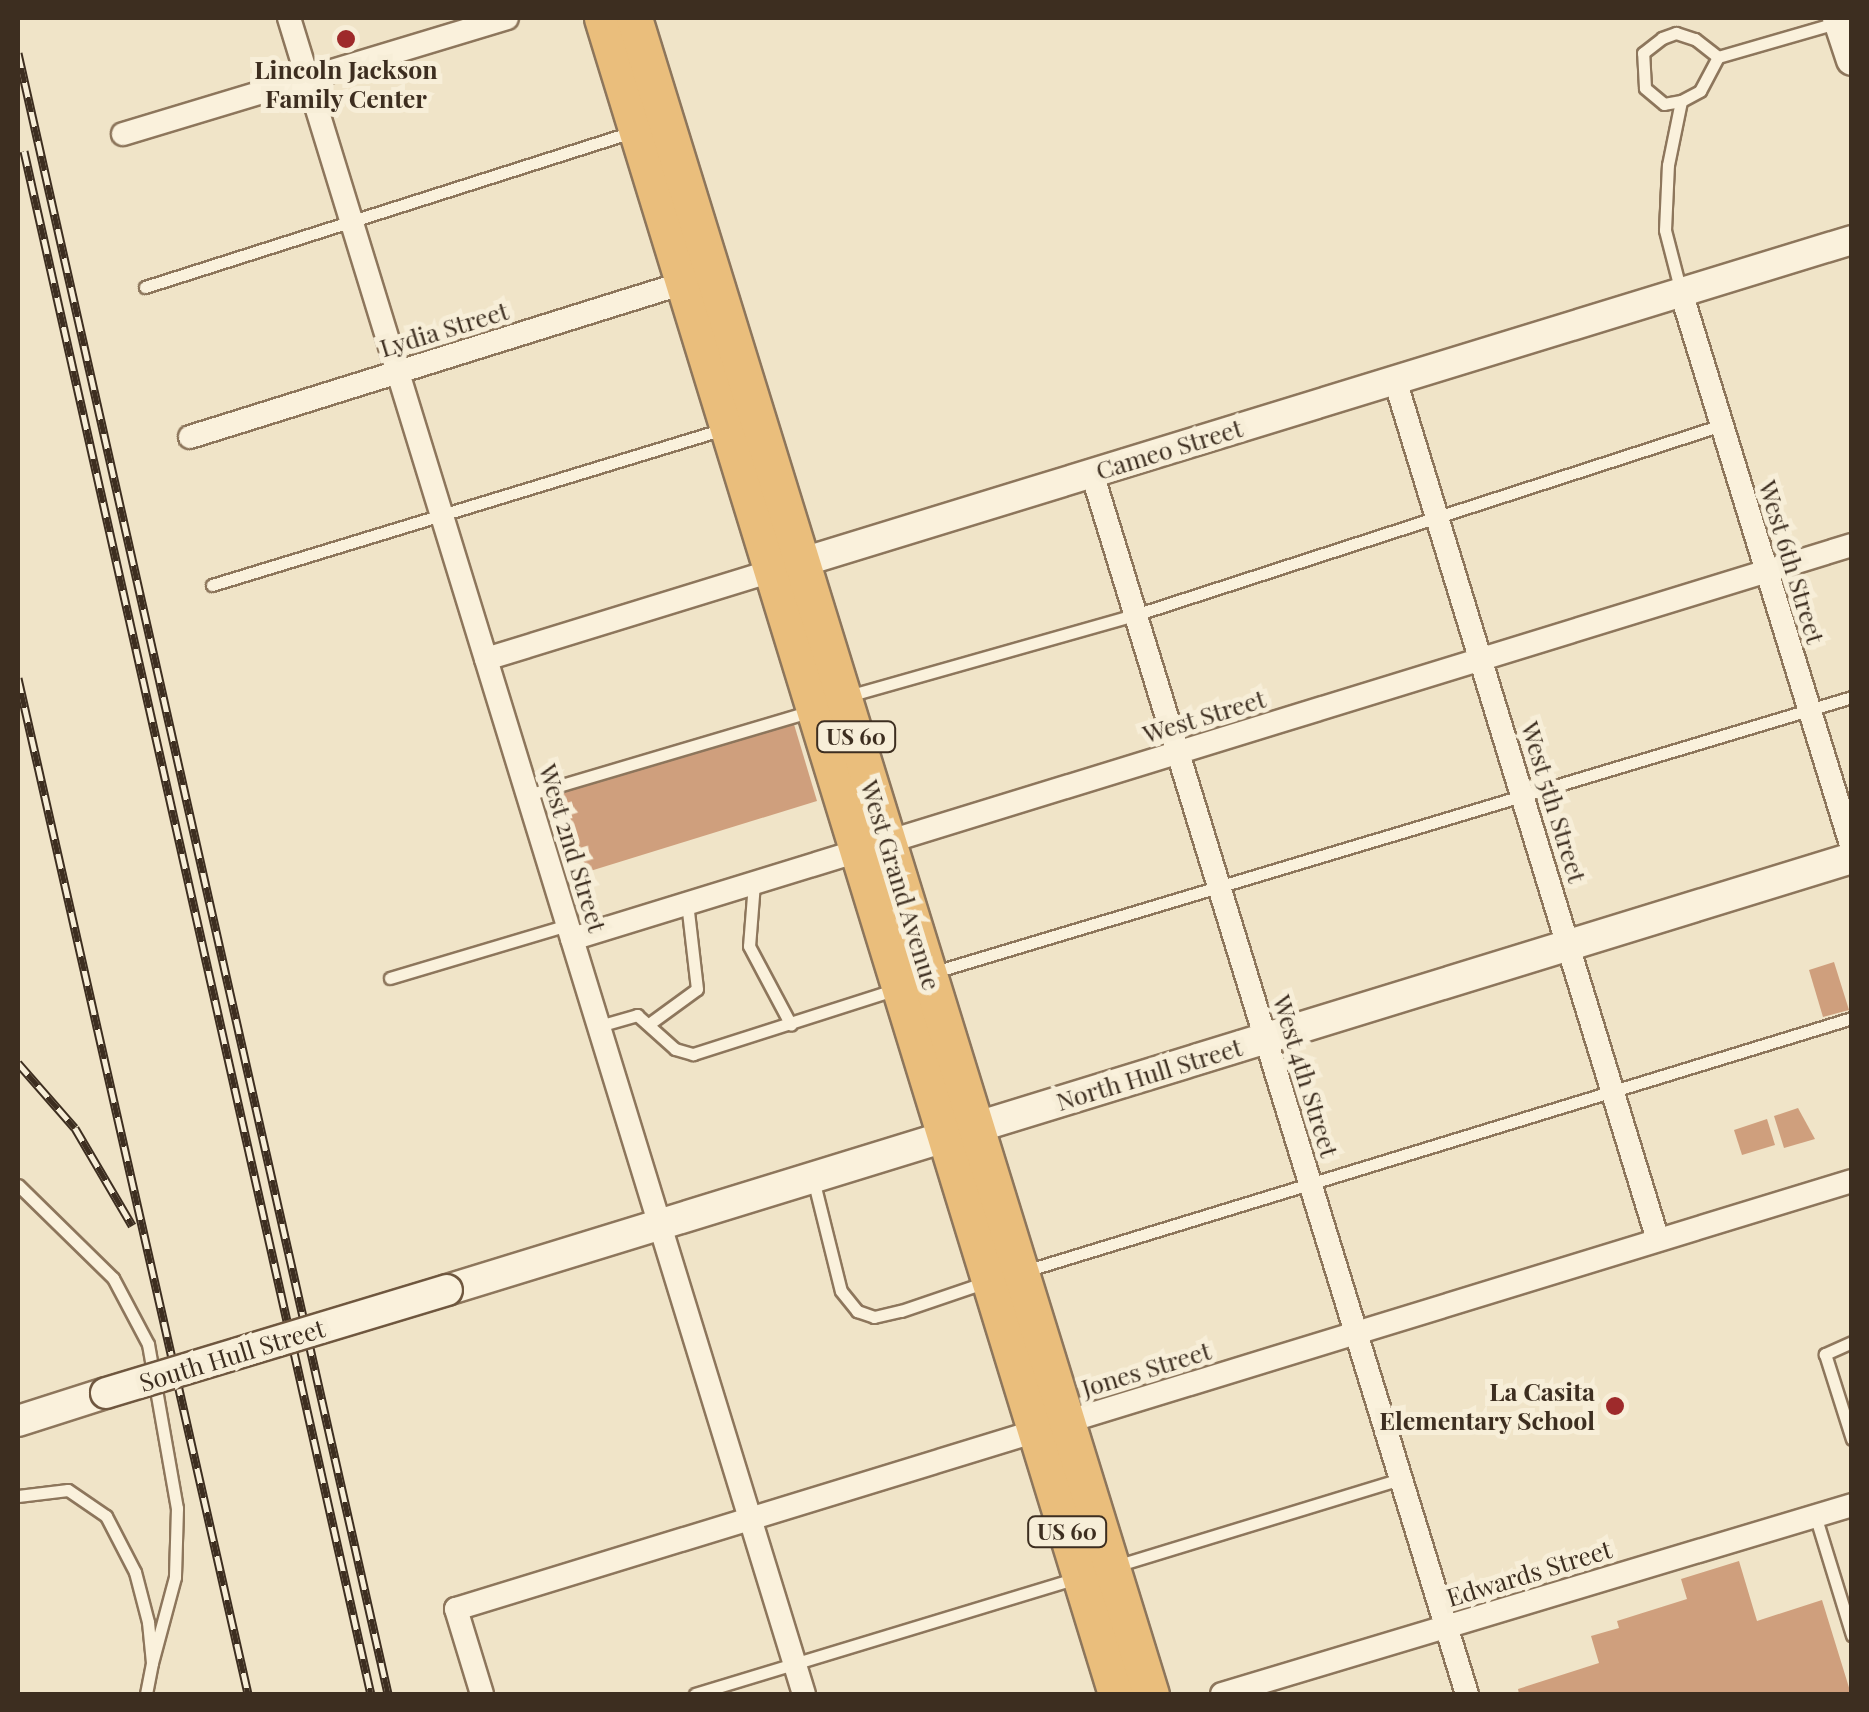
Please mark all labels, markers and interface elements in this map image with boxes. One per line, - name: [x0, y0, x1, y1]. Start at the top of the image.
- marker: Lincoln Jackson Family Center: [335, 28, 357, 50]
- place label: Lincoln Jackson Family Center: [254, 55, 438, 114]
- street label: Lydia Street: [376, 295, 512, 363]
- street label: Cameo Street: [1092, 413, 1246, 485]
- street label: West 6th Street: [1753, 477, 1831, 647]
- street label: West Street: [1139, 683, 1269, 749]
- street label: West 5th Street: [1515, 718, 1593, 886]
- road number: US 60: [816, 720, 896, 754]
- street label: West 2nd Street: [533, 760, 613, 936]
- street label: West Grand Avenue: [855, 776, 947, 994]
- street label: West 4th Street: [1267, 991, 1345, 1161]
- street label: North Hull Street: [1053, 1031, 1245, 1117]
- street label: South Hull Street: [136, 1313, 328, 1397]
- street label: Jones Street: [1078, 1335, 1214, 1403]
- place label: La Casita Elementary School: [1379, 1377, 1595, 1436]
- marker: La Casita Elementary School: [1604, 1395, 1626, 1417]
- road number: US 60: [1027, 1515, 1107, 1549]
- street label: Edwards Street: [1443, 1534, 1615, 1612]

